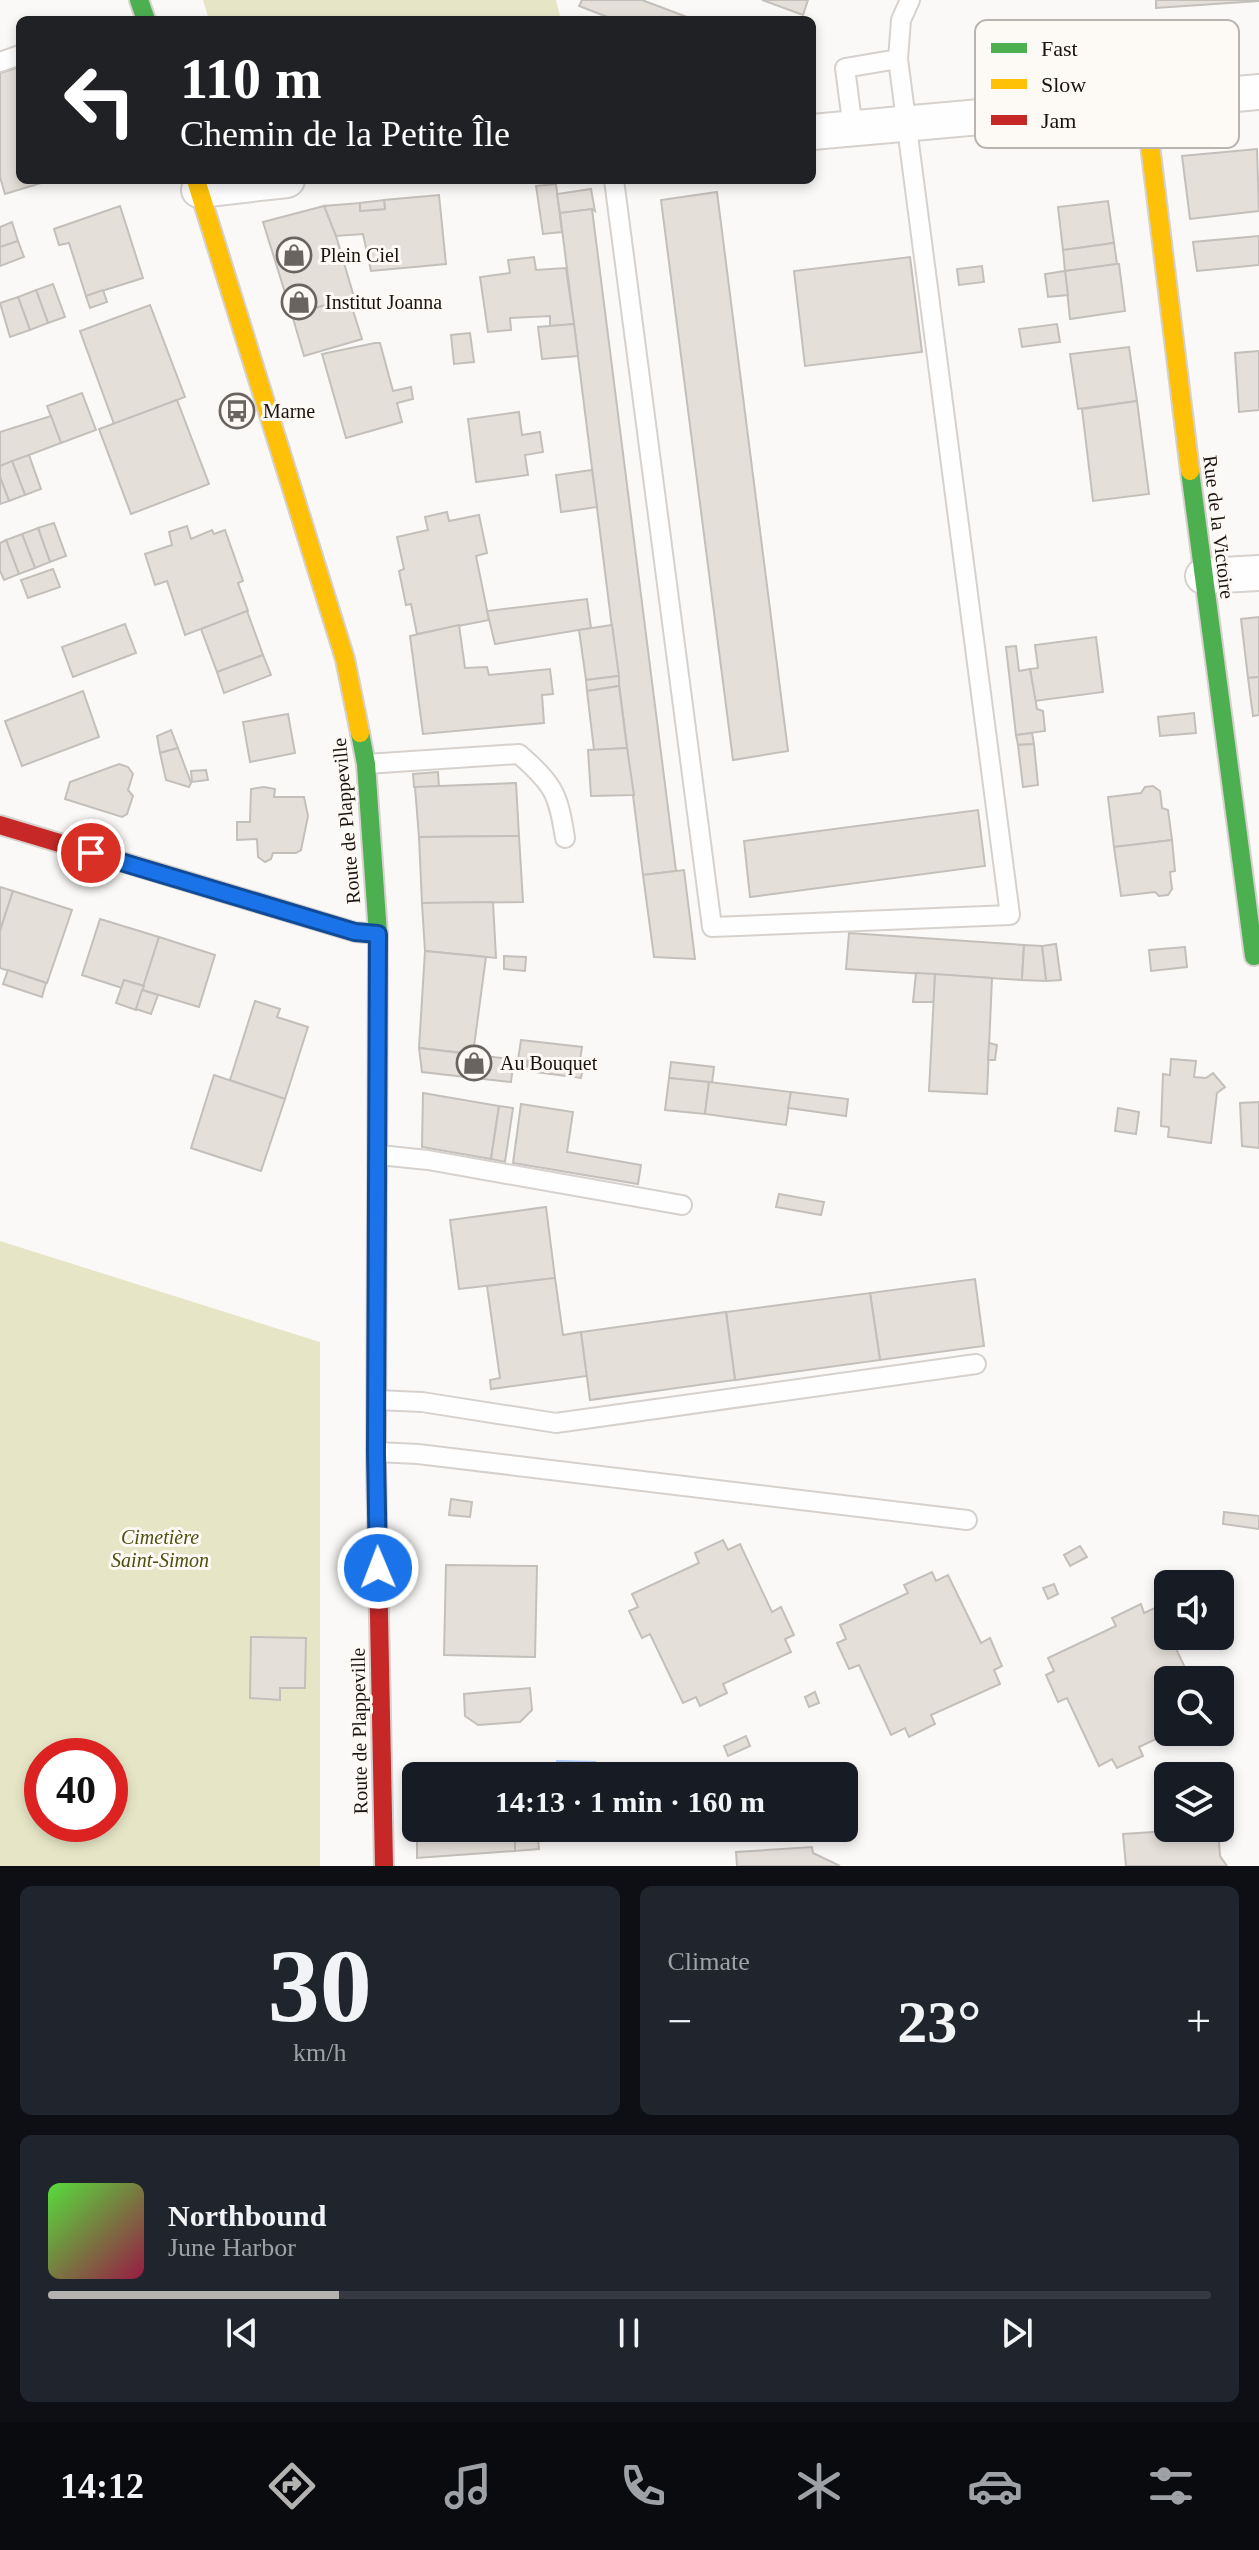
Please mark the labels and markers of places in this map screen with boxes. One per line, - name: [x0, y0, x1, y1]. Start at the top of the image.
- shop icon: Plein Ciel: [275, 236, 313, 274]
- place label: Plein Ciel: [320, 244, 400, 266]
- shop icon: Institut Joanna: [280, 283, 318, 321]
- place label: Institut Joanna: [325, 291, 442, 313]
- bus stop icon: Marne: [218, 392, 256, 430]
- place label: Marne: [263, 400, 315, 422]
- pin: [57, 819, 125, 887]
- shop icon: Au Bouquet: [455, 1044, 493, 1082]
- place label: Au Bouquet: [500, 1052, 598, 1075]

